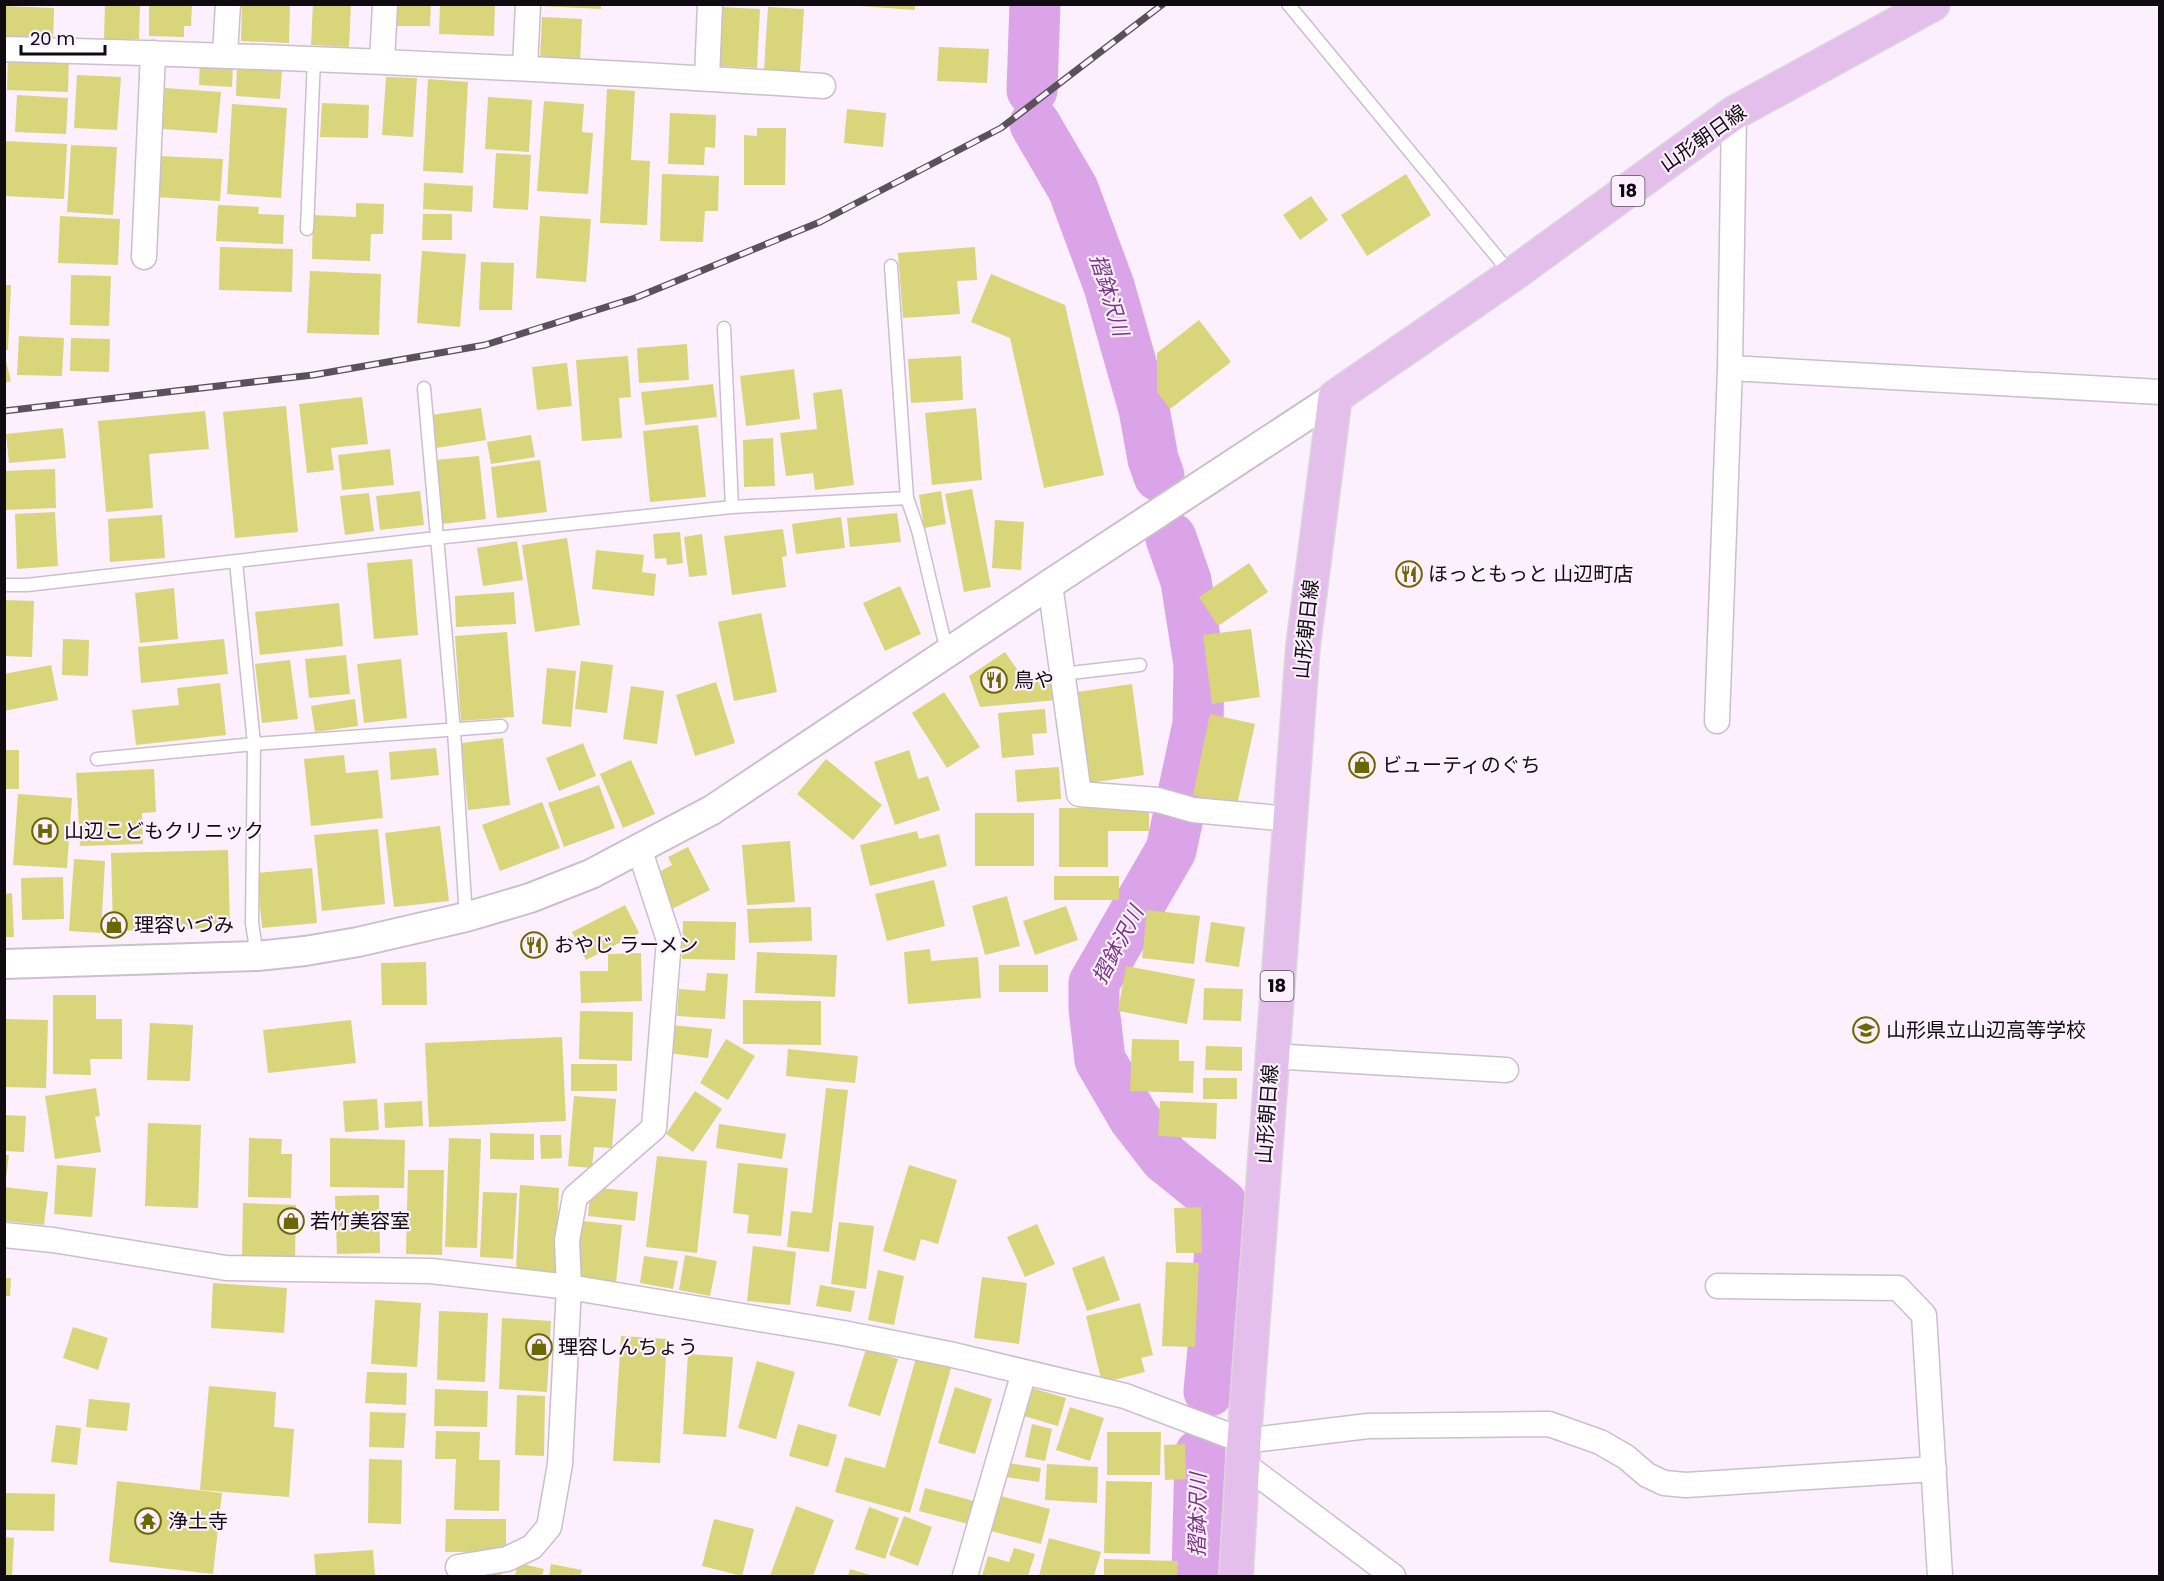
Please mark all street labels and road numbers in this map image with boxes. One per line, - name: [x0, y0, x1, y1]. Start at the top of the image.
- street label: 山形朝日線: [1654, 98, 1752, 178]
- road number: 18: [1612, 176, 1644, 206]
- street label: 山形朝日線: [1287, 578, 1325, 680]
- road number: 18: [1260, 971, 1294, 1001]
- street label: 山形朝日線: [1250, 1063, 1284, 1165]

